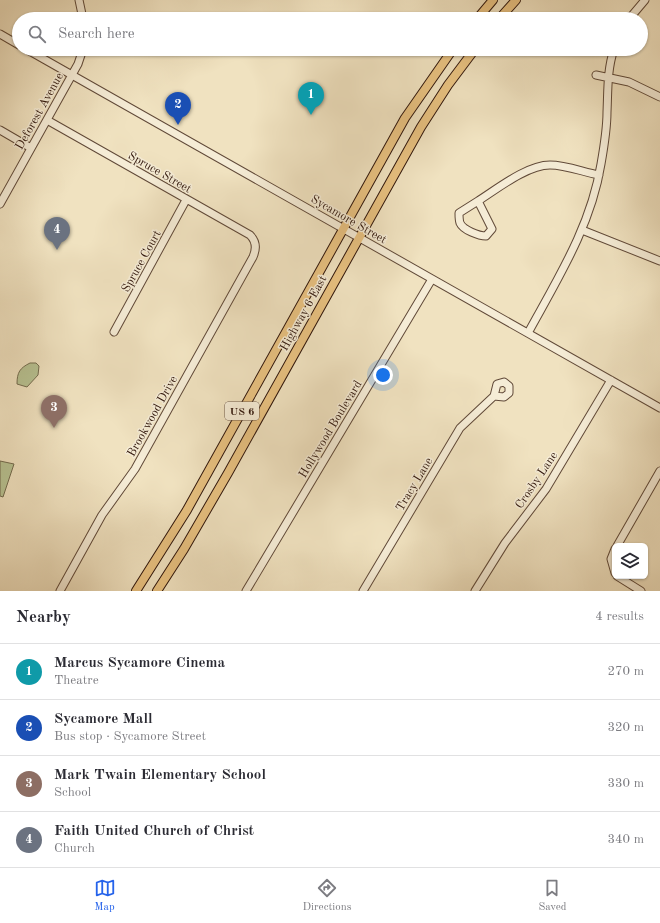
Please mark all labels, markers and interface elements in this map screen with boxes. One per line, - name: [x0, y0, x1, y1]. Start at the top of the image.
- search box: [12, 12, 648, 56]
- icon: search: [26, 23, 48, 45]
- text: Search here: [58, 27, 135, 42]
- street label: Deforest Avenue: [14, 71, 66, 152]
- pin: 1: [298, 82, 324, 115]
- pin: 2: [165, 92, 191, 125]
- street label: Spruce Street: [126, 150, 193, 196]
- street label: Sycamore Street: [308, 193, 389, 246]
- pin: 4: [44, 217, 70, 250]
- street label: Spruce Court: [120, 229, 164, 294]
- street label: Highway 6 East: [278, 274, 329, 353]
- your location: [373, 365, 393, 385]
- street label: Brookwood Drive: [126, 374, 180, 459]
- street label: Hollywood Boulevard: [297, 379, 365, 480]
- pin: 3: [41, 395, 67, 428]
- road number: US 6: [225, 402, 259, 420]
- street label: Crosby Lane: [513, 449, 561, 511]
- street label: Tracy Lane: [394, 455, 436, 513]
- map controls: [612, 543, 648, 579]
- button: layers: [612, 543, 648, 579]
- text: Nearby: [16, 609, 71, 626]
- text: 4 results: [595, 610, 644, 623]
- text: Marcus Sycamore Cinema: [54, 656, 225, 671]
- text: 1: [25, 665, 33, 678]
- text: 270 m: [607, 665, 644, 678]
- text: Theatre: [54, 674, 99, 687]
- text: Sycamore Mall: [54, 712, 153, 727]
- text: 2: [25, 721, 33, 734]
- text: 320 m: [607, 721, 644, 734]
- text: Bus stop · Sycamore Street: [54, 730, 206, 743]
- text: Mark Twain Elementary School: [54, 768, 266, 783]
- text: 3: [25, 777, 33, 790]
- text: 330 m: [607, 777, 644, 790]
- text: School: [54, 786, 91, 799]
- text: Faith United Church of Christ: [54, 824, 254, 839]
- text: 4: [25, 833, 33, 846]
- text: 340 m: [607, 833, 644, 846]
- text: Church: [54, 842, 95, 855]
- tab: Map: [94, 877, 116, 915]
- tab: Directions: [303, 877, 351, 915]
- tab: Saved: [538, 877, 566, 915]

